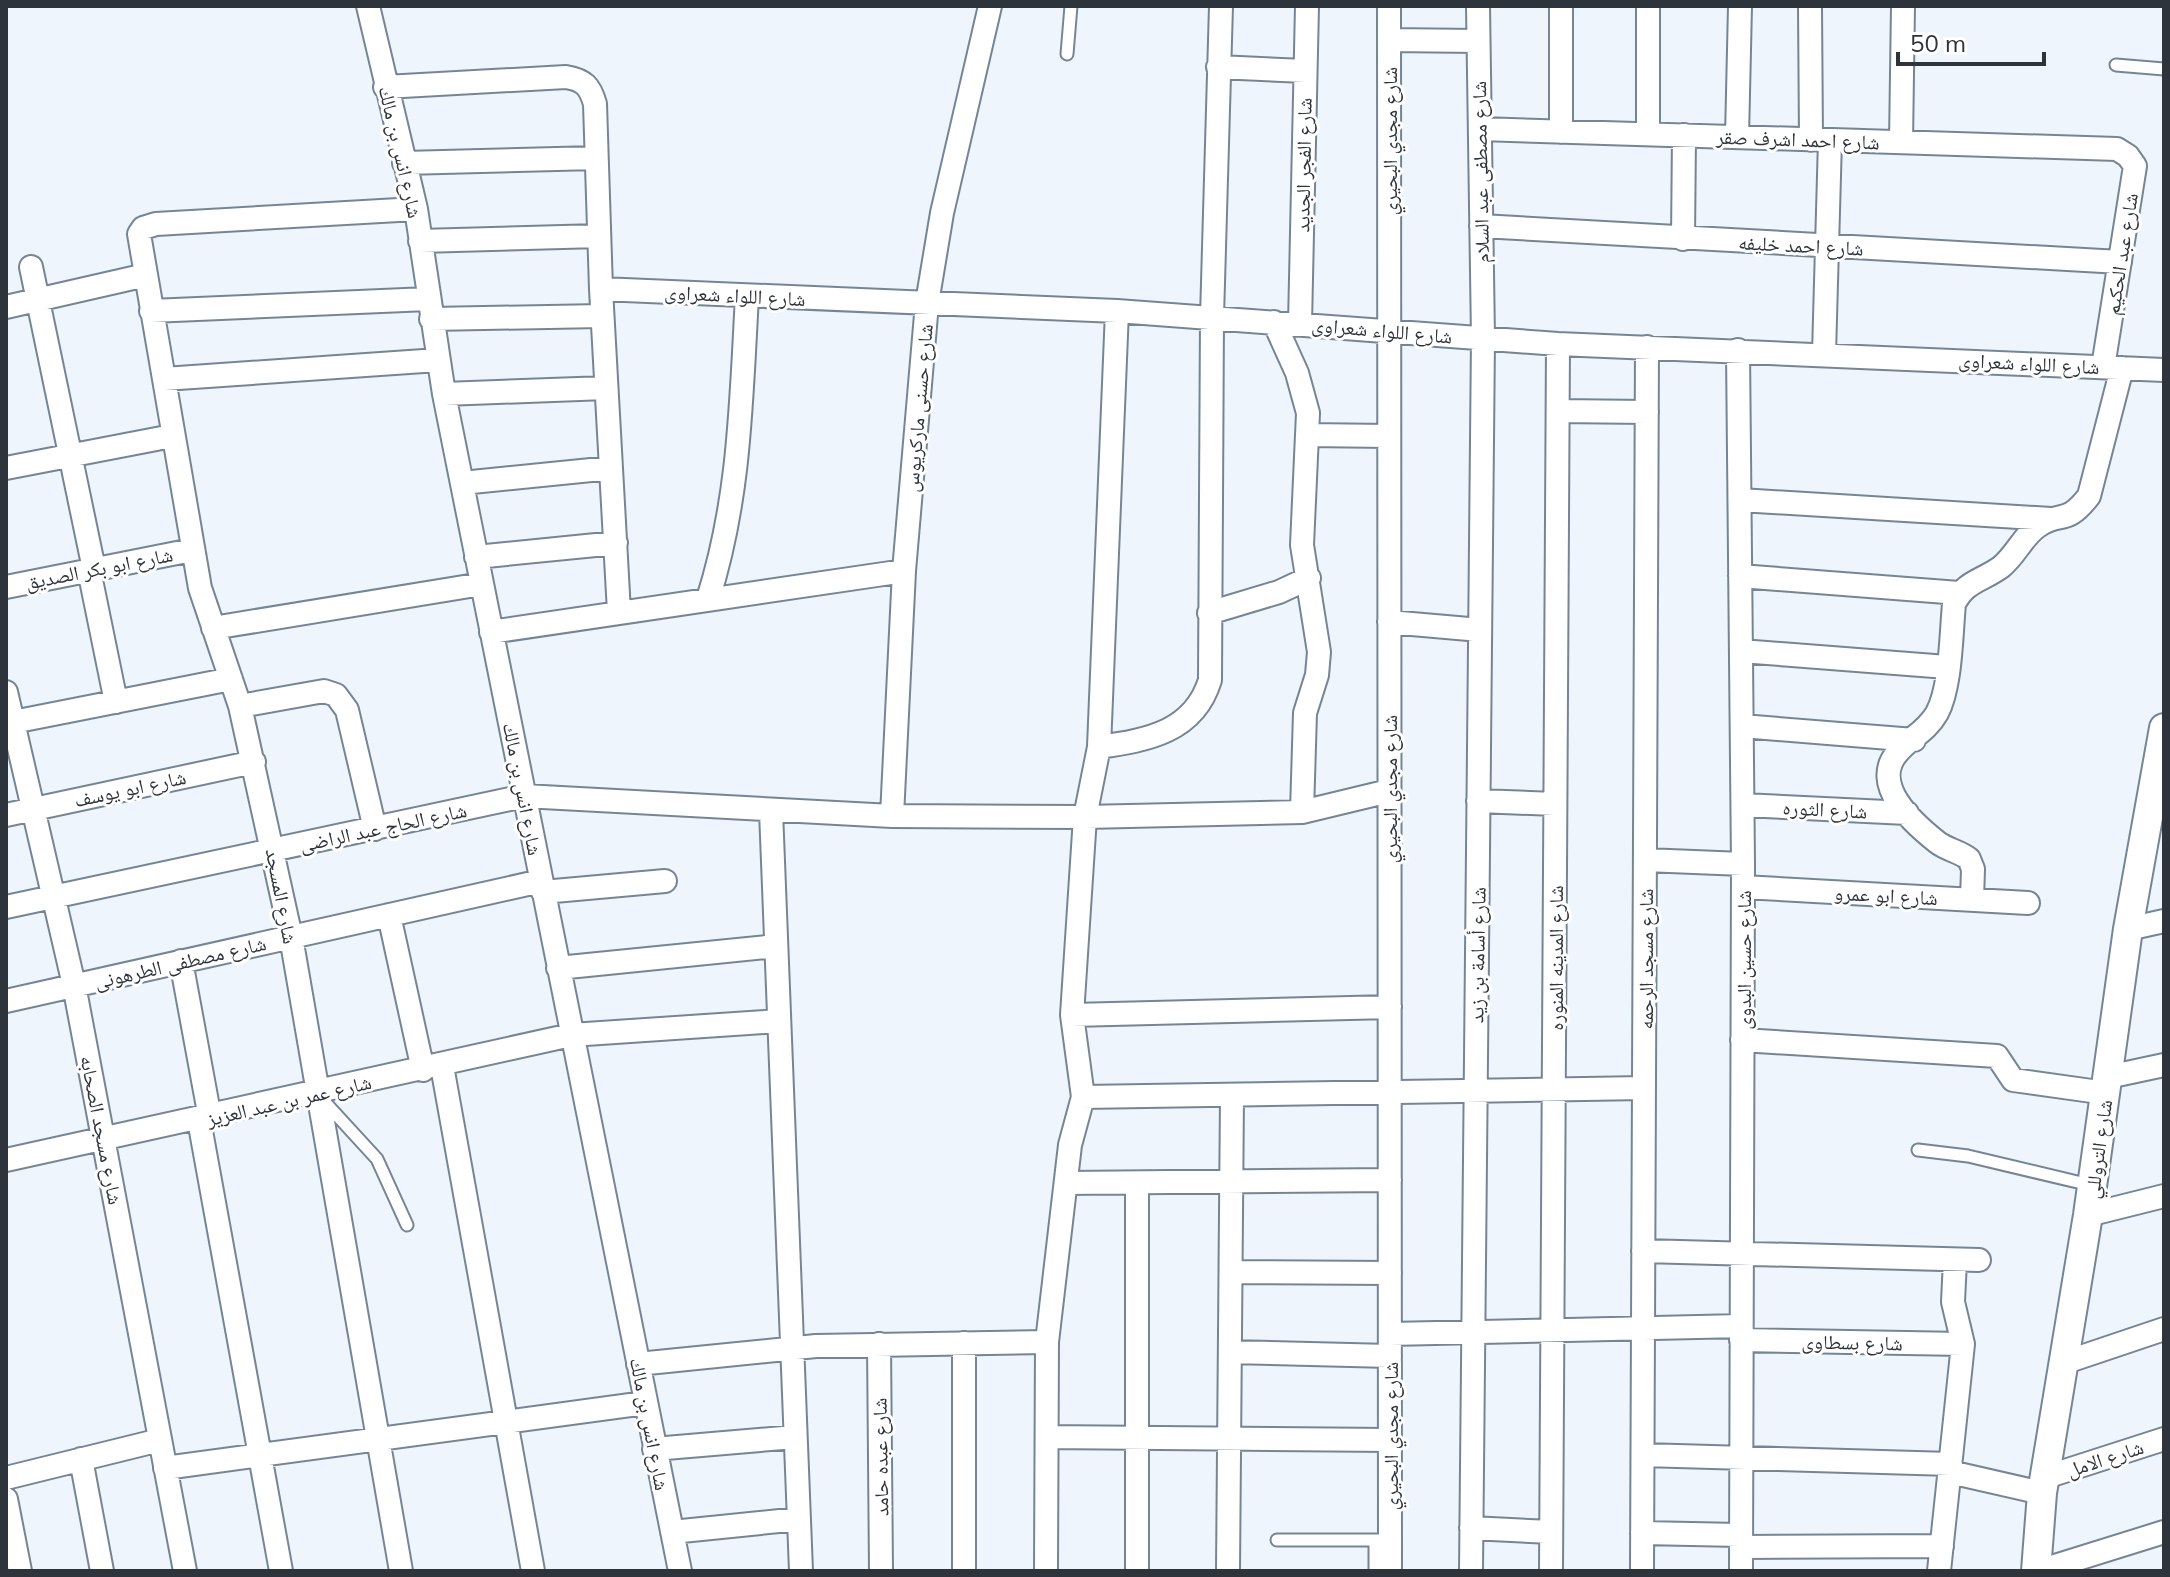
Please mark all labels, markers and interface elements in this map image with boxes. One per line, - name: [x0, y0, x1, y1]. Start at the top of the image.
- scale bar: [1898, 16, 2044, 66]
- text: 50 m: [1910, 28, 1966, 58]
- street label: شارع مجدي البحيري: [1377, 67, 1406, 215]
- street label: شارع مصطفى عبد السلام: [1466, 81, 1496, 263]
- street label: شارع انس بن مالك: [373, 84, 428, 221]
- street label: شارع الفجر الجديد: [1289, 97, 1318, 233]
- street label: شارع احمد اشرف صقر: [1715, 124, 1880, 155]
- street label: شارع عبد الحكيم: [2099, 191, 2145, 317]
- street label: شارع احمد خليفه: [1738, 229, 1864, 262]
- street label: شارع اللواء شعراوى: [664, 279, 806, 312]
- street label: شارع اللواء شعراوى: [1310, 311, 1453, 350]
- street label: شارع حسنى ماركريوس: [898, 323, 939, 493]
- street label: شارع اللواء شعراوى: [1958, 347, 2100, 380]
- street label: شارع ابو بكر الصديق: [23, 541, 175, 596]
- street label: شارع مجدي البحيري: [1377, 715, 1406, 863]
- street label: شارع انس بن مالك: [497, 721, 548, 858]
- street label: شارع ابو يوسف: [72, 764, 188, 813]
- street label: شارع الثوره: [1782, 794, 1868, 825]
- street label: شارع الحاج عبد الراضى: [297, 797, 469, 858]
- street label: شارع المسجد: [260, 846, 303, 946]
- street label: شارع ابو عمرو: [1833, 880, 1939, 911]
- street label: شارع المدينه المنوره: [1543, 885, 1569, 1031]
- street label: شارع أسامة بن زيد: [1463, 887, 1492, 1023]
- street label: شارع مسجد الرحمه: [1633, 889, 1659, 1029]
- street label: شارع حسين البدوى: [1731, 890, 1757, 1030]
- street label: شارع مصطفى الطرهونى: [92, 930, 269, 995]
- street label: شارع مسجد الصحابه: [74, 1053, 129, 1207]
- street label: شارع عمر بن عبد العزيز: [203, 1069, 374, 1132]
- street label: شارع التروللي: [2079, 1098, 2121, 1201]
- street label: شارع بسطاوى: [1801, 1329, 1903, 1356]
- street label: شارع انس بن مالك: [624, 1356, 675, 1493]
- street label: شارع مجدي البحيري: [1378, 1362, 1407, 1510]
- street label: شارع عبده حامد: [866, 1398, 895, 1516]
- street label: شارع الامل: [2063, 1434, 2147, 1483]

